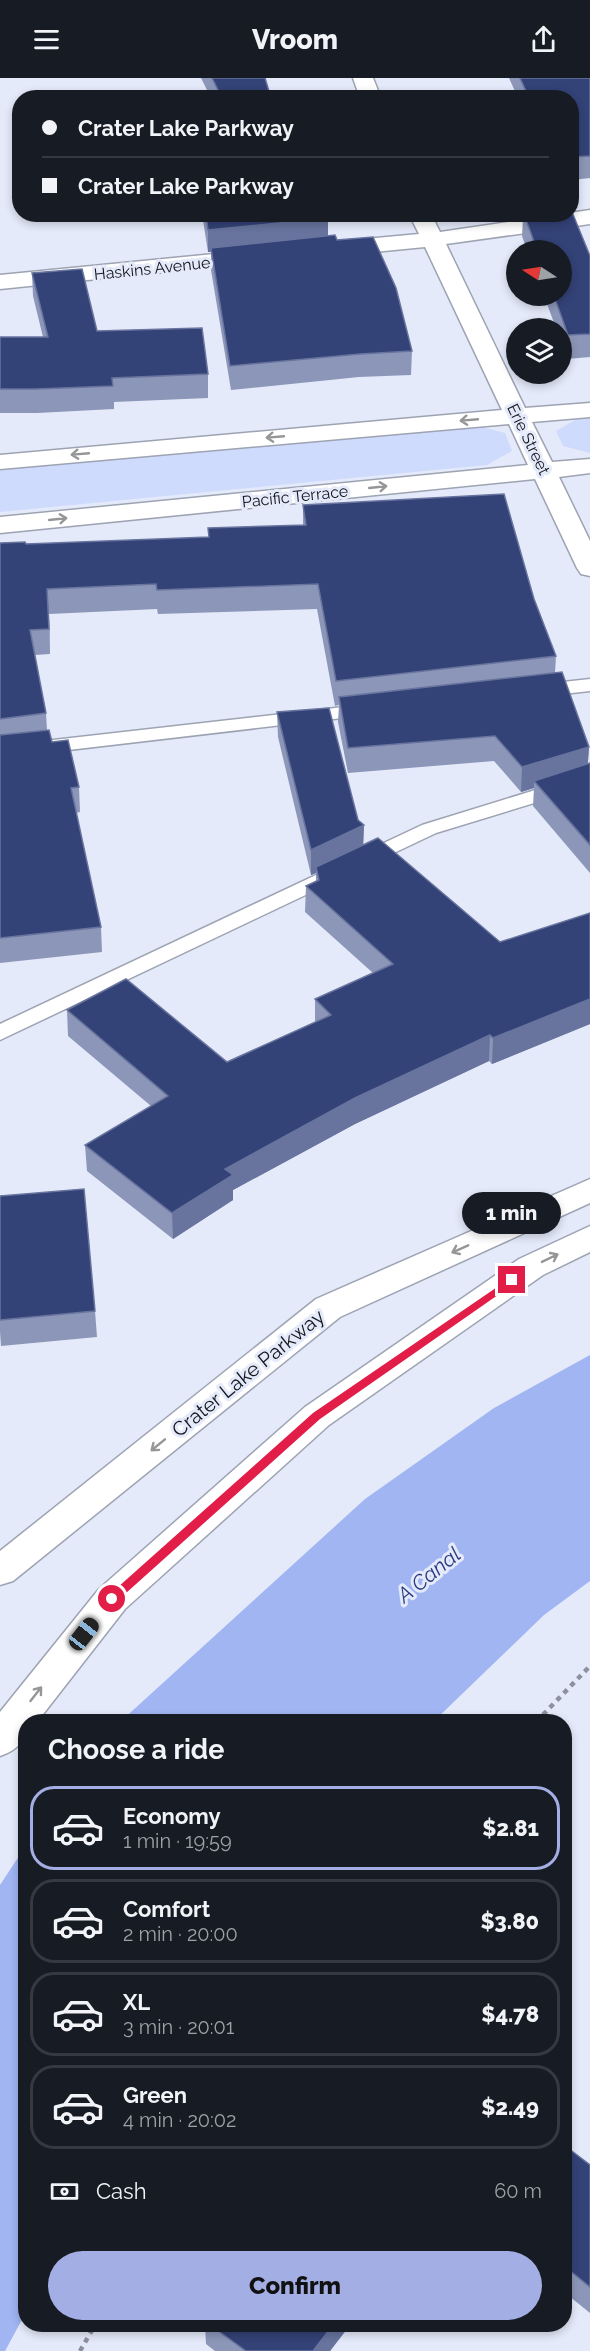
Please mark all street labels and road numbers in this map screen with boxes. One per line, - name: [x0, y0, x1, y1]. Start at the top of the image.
- street label: Haskins Avenue: [93, 253, 211, 284]
- street label: Erie Street: [503, 401, 554, 478]
- street label: Pacific Terrace: [241, 481, 349, 512]
- street label: Crater Lake Parkway: [167, 1304, 329, 1442]

